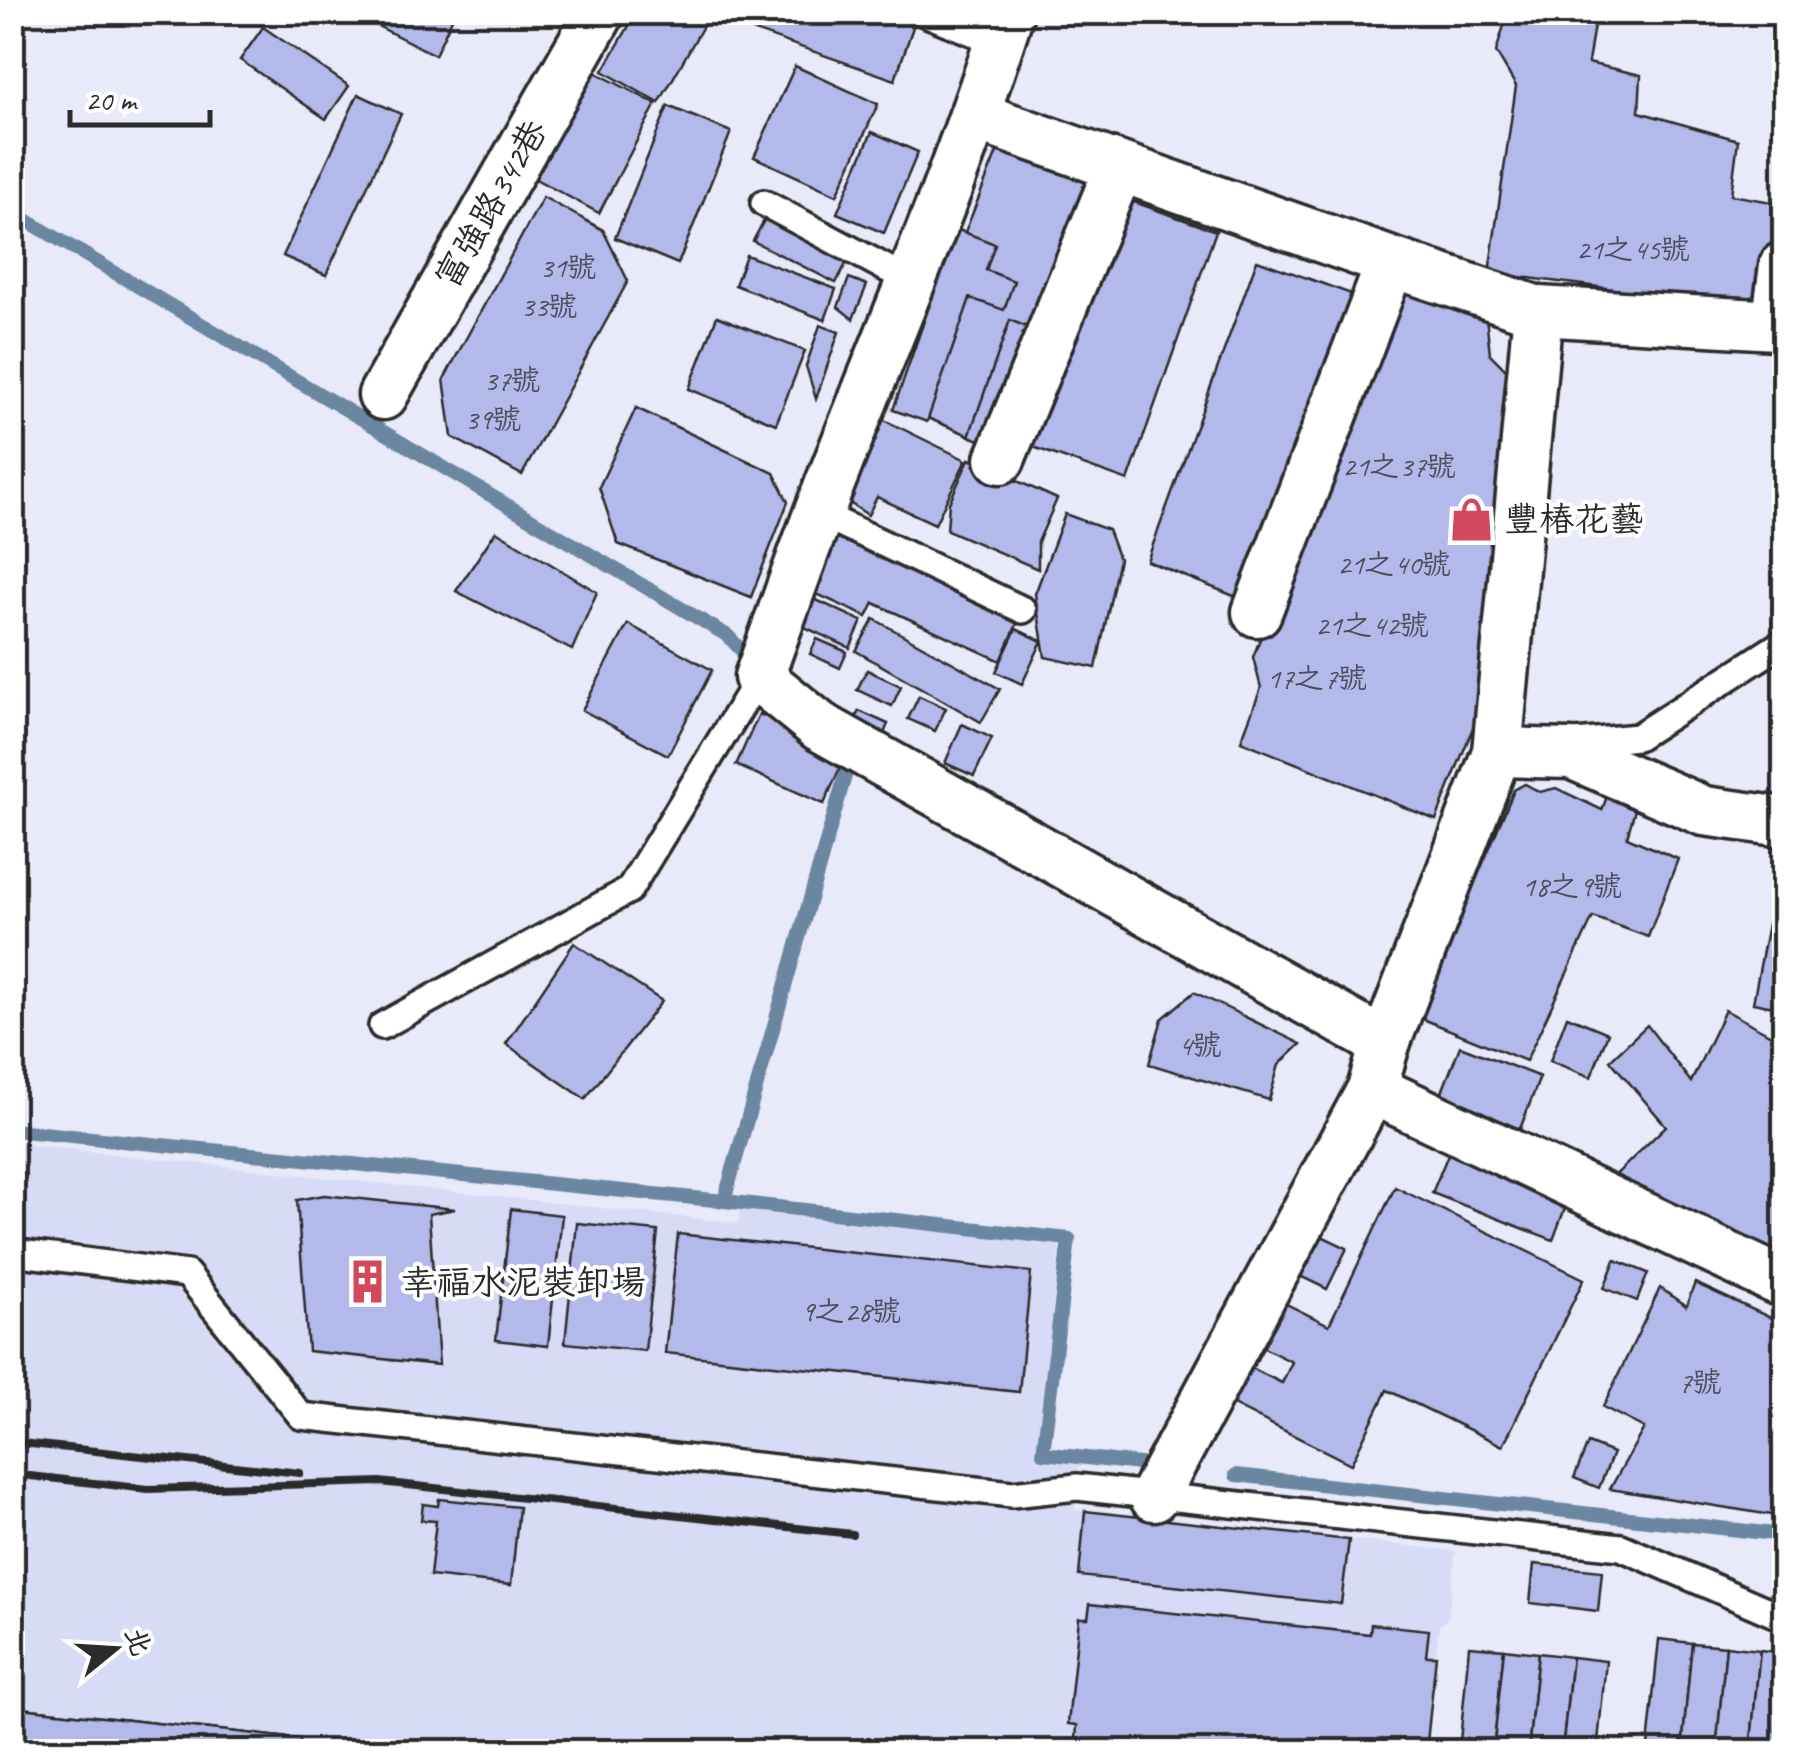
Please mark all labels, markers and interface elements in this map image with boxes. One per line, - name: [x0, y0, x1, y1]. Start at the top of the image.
- scale bar: [70, 65, 210, 127]
- text: 20 m: [85, 81, 138, 119]
- street label: 富強路342巷: [425, 112, 557, 296]
- house number: 21之45號: [1576, 230, 1690, 268]
- house number: 31號: [540, 248, 597, 286]
- house number: 33號: [521, 287, 578, 325]
- house number: 37號: [484, 361, 541, 399]
- house number: 39號: [465, 400, 522, 438]
- house number: 21之37號: [1342, 447, 1456, 485]
- shop icon: 豐椿花藝: [1447, 495, 1495, 543]
- place label: 豐椿花藝: [1504, 497, 1644, 542]
- house number: 21之40號: [1337, 545, 1451, 583]
- house number: 21之42號: [1315, 606, 1429, 644]
- house number: 17之7號: [1267, 659, 1367, 697]
- house number: 18之9號: [1522, 867, 1622, 905]
- house number: 4號: [1178, 1026, 1222, 1064]
- building icon: 幸福水泥裝卸場: [344, 1258, 392, 1306]
- place label: 幸福水泥裝卸場: [401, 1260, 646, 1305]
- house number: 9之28號: [801, 1292, 901, 1330]
- house number: 7號: [1678, 1363, 1722, 1401]
- north arrow: [65, 1599, 165, 1699]
- text: 北: [117, 1623, 159, 1660]

